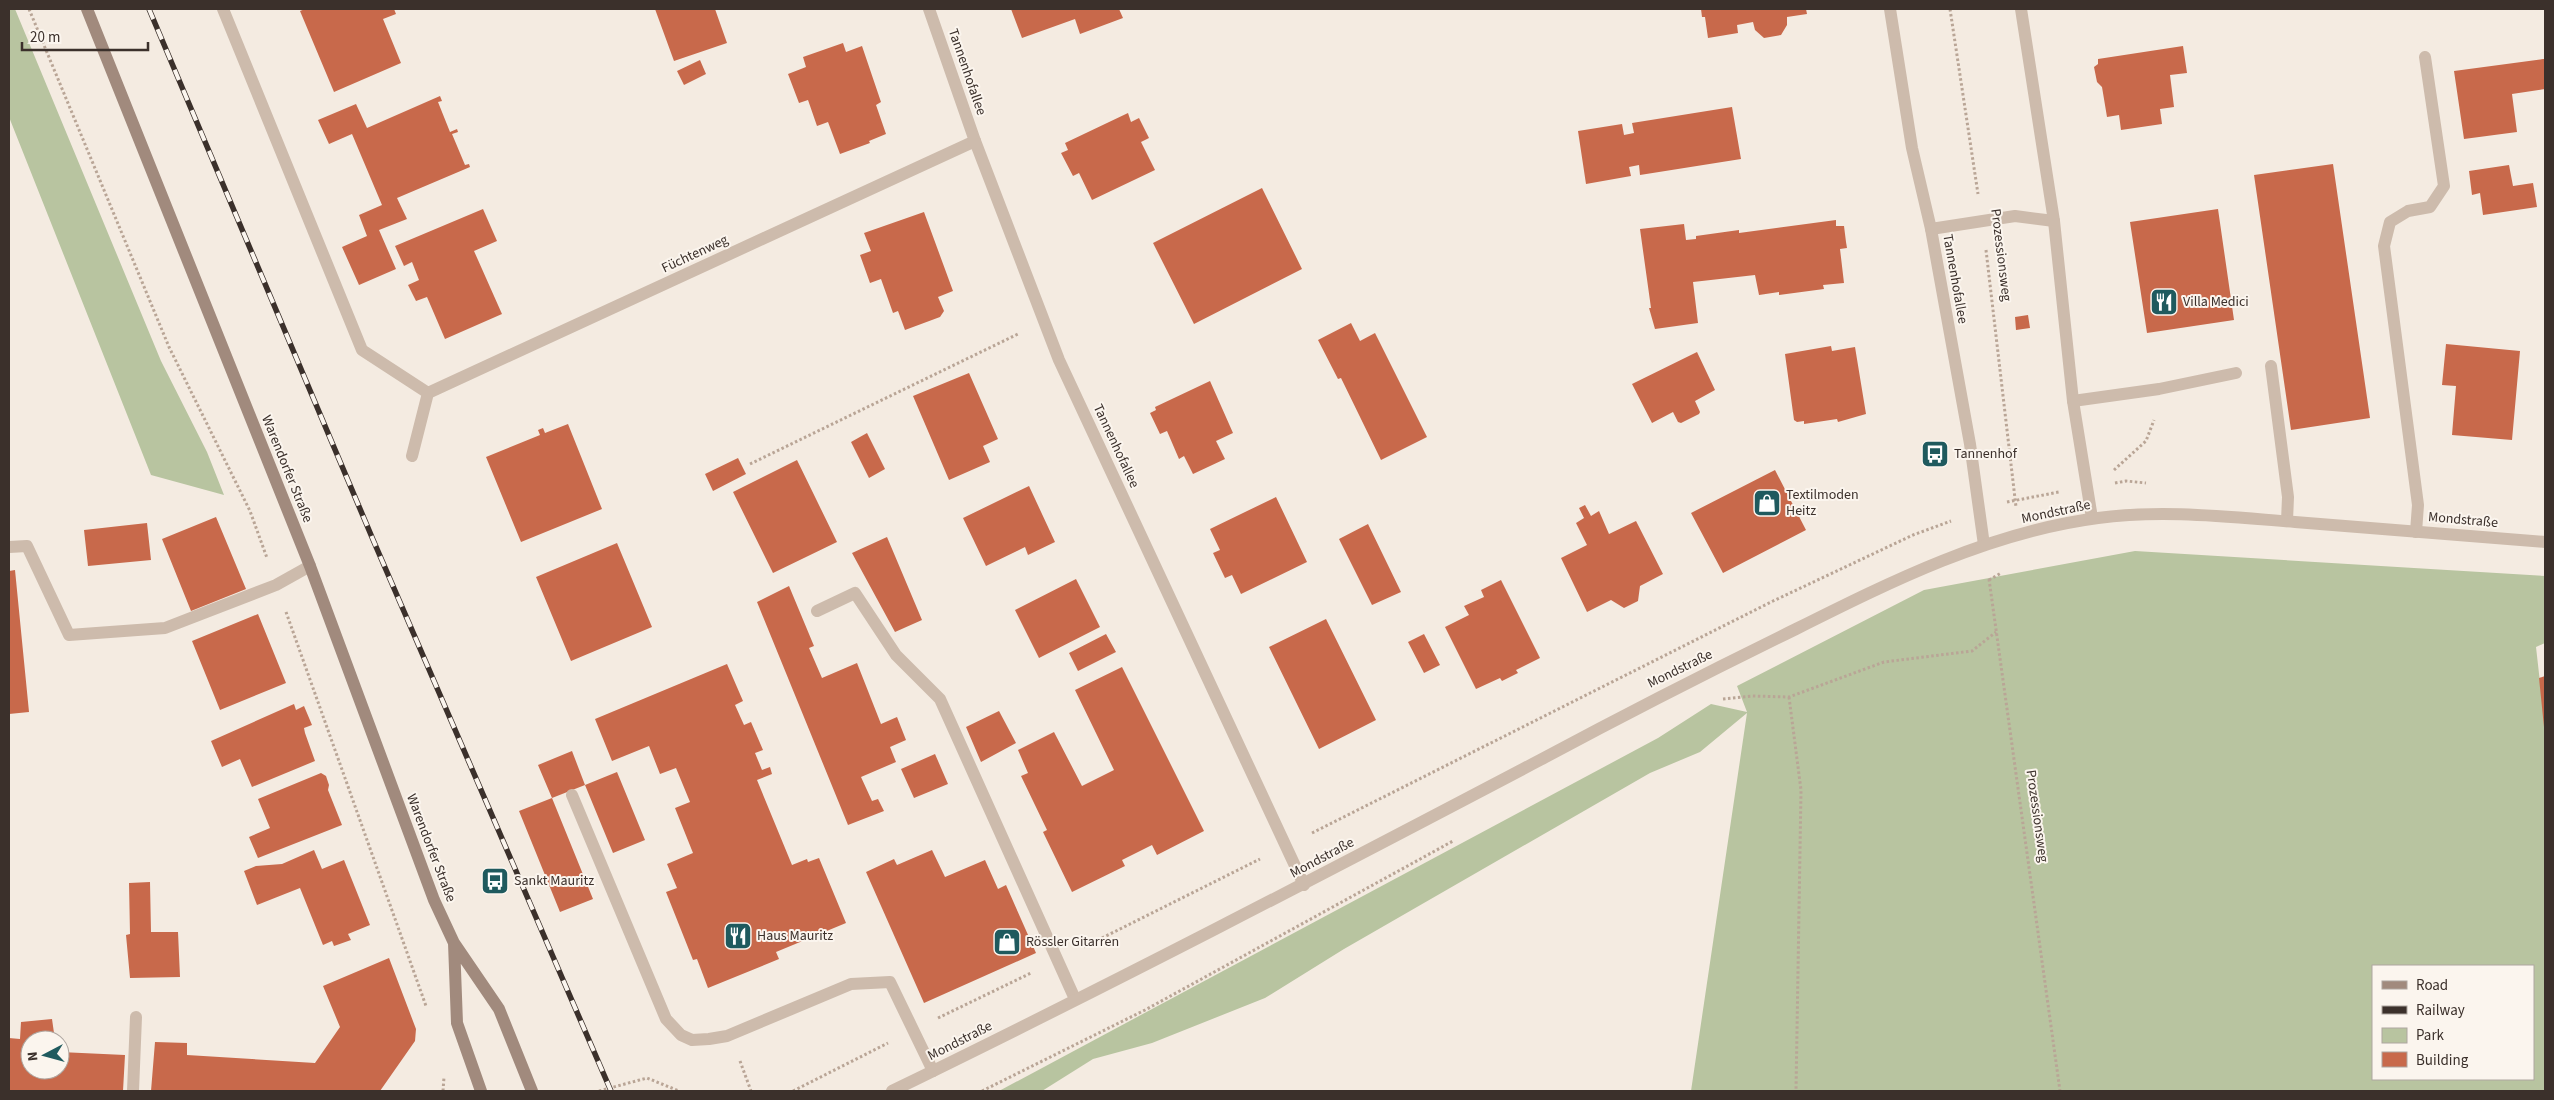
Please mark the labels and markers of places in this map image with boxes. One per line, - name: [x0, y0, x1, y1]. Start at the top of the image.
- restaurant icon: Villa Medici: [2149, 287, 2179, 317]
- place label: Villa Medici: [2183, 292, 2249, 312]
- bus stop icon: Tannenhof: [1920, 439, 1950, 469]
- place label: Tannenhof: [1954, 444, 2018, 464]
- place label: Textilmoden Heitz: [1786, 485, 1859, 521]
- shop icon: Textilmoden Heitz: [1752, 488, 1782, 518]
- bus stop icon: Sankt Mauritz: [480, 866, 510, 896]
- place label: Sankt Mauritz: [514, 871, 594, 891]
- restaurant icon: Haus Mauritz: [723, 921, 753, 951]
- place label: Haus Mauritz: [757, 926, 833, 946]
- shop icon: Rössler Gitarren: [992, 927, 1022, 957]
- place label: Rössler Gitarren: [1026, 932, 1119, 952]

